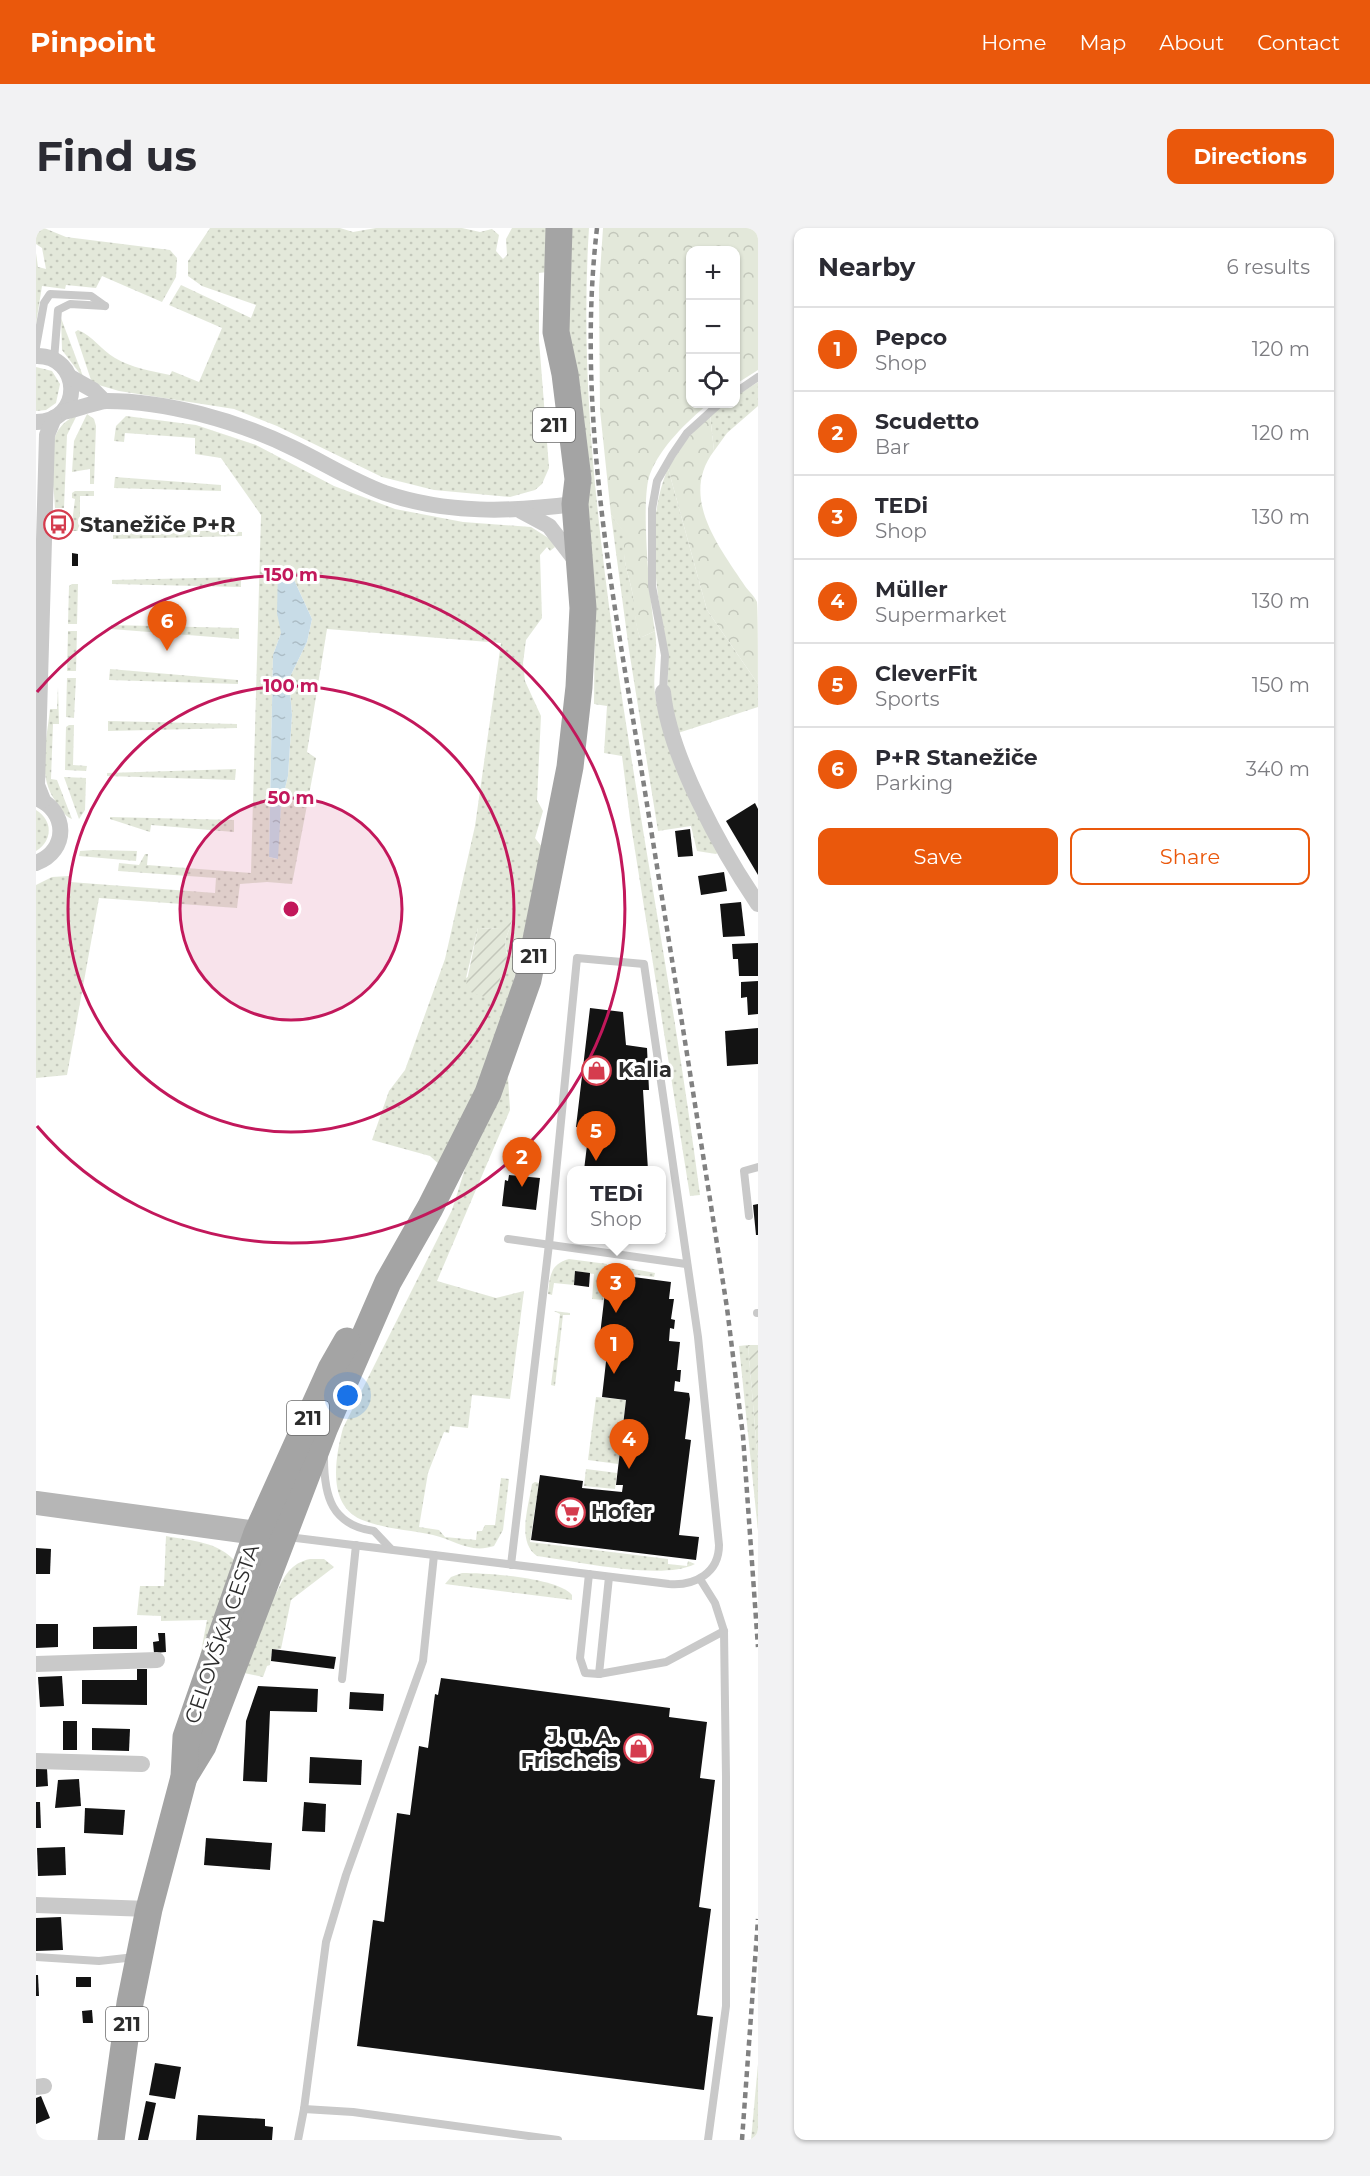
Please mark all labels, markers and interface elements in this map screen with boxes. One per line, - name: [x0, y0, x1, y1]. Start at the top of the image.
- text: Pinpoint: [30, 25, 156, 59]
- text: Home: [981, 30, 1046, 55]
- text: Map: [1079, 30, 1126, 55]
- text: About: [1159, 30, 1224, 55]
- text: Contact: [1257, 30, 1340, 55]
- button: Directions: [1167, 129, 1334, 184]
- text: Find us: [36, 130, 197, 182]
- map controls: [686, 246, 740, 408]
- button: +: [686, 246, 740, 300]
- text: Nearby: [818, 251, 915, 283]
- text: 6 results: [1226, 255, 1310, 279]
- button: −: [686, 300, 740, 354]
- text: Pepco: [875, 324, 947, 351]
- text: 1: [834, 337, 841, 361]
- text: 120 m: [1252, 337, 1310, 361]
- text: Shop: [875, 351, 927, 375]
- button: locate: [686, 354, 740, 408]
- road number: 211: [533, 408, 575, 442]
- text: Scudetto: [875, 408, 979, 435]
- text: 2: [832, 421, 843, 445]
- text: 120 m: [1252, 421, 1310, 445]
- text: Bar: [875, 435, 910, 459]
- text: TEDi: [875, 492, 928, 519]
- text: 3: [832, 505, 843, 529]
- text: 130 m: [1252, 505, 1310, 529]
- bus stop icon: Stanežiče P+R: [43, 509, 75, 541]
- place label: Stanežiče P+R: [80, 512, 235, 537]
- text: Shop: [875, 519, 927, 543]
- text: 150 m: [264, 564, 318, 586]
- text: Müller: [875, 576, 948, 603]
- text: 4: [831, 589, 844, 613]
- text: 130 m: [1252, 589, 1310, 613]
- pin: 6: [148, 602, 186, 651]
- text: Supermarket: [875, 603, 1007, 627]
- text: CleverFit: [875, 660, 978, 687]
- text: 5: [832, 673, 843, 697]
- text: 150 m: [1252, 673, 1310, 697]
- text: 100 m: [263, 675, 319, 697]
- text: Sports: [875, 687, 940, 711]
- text: P+R Stanežiče: [875, 744, 1038, 771]
- text: 6: [831, 757, 844, 781]
- text: 340 m: [1246, 757, 1310, 781]
- text: Parking: [875, 771, 953, 795]
- text: 50 m: [268, 787, 314, 809]
- button: Save: [818, 828, 1058, 885]
- button: Share: [1070, 828, 1310, 885]
- centre of rings: [281, 899, 301, 919]
- road number: 211: [513, 939, 555, 973]
- shop icon: Kalia: [581, 1054, 613, 1086]
- place label: Kalia: [618, 1057, 672, 1082]
- pin: 5: [576, 1112, 616, 1161]
- pin: 2: [502, 1138, 542, 1187]
- popup: [567, 1166, 666, 1244]
- text: TEDi: [590, 1180, 643, 1207]
- text: Shop: [590, 1207, 642, 1231]
- pin: 3: [596, 1264, 636, 1313]
- pin: 1: [594, 1324, 634, 1374]
- your location: [333, 1381, 362, 1410]
- road number: 211: [287, 1401, 329, 1435]
- pin: 4: [610, 1420, 648, 1469]
- supermarket icon: Hofer: [554, 1496, 586, 1528]
- place label: Hofer: [591, 1499, 652, 1524]
- street label: CELOVŠKA CESTA: [179, 1540, 264, 1727]
- place label: J. u. A. Frischeis: [521, 1724, 618, 1773]
- shop icon: J. u. A. Frischeis: [623, 1733, 655, 1765]
- road number: 211: [106, 2007, 148, 2041]

